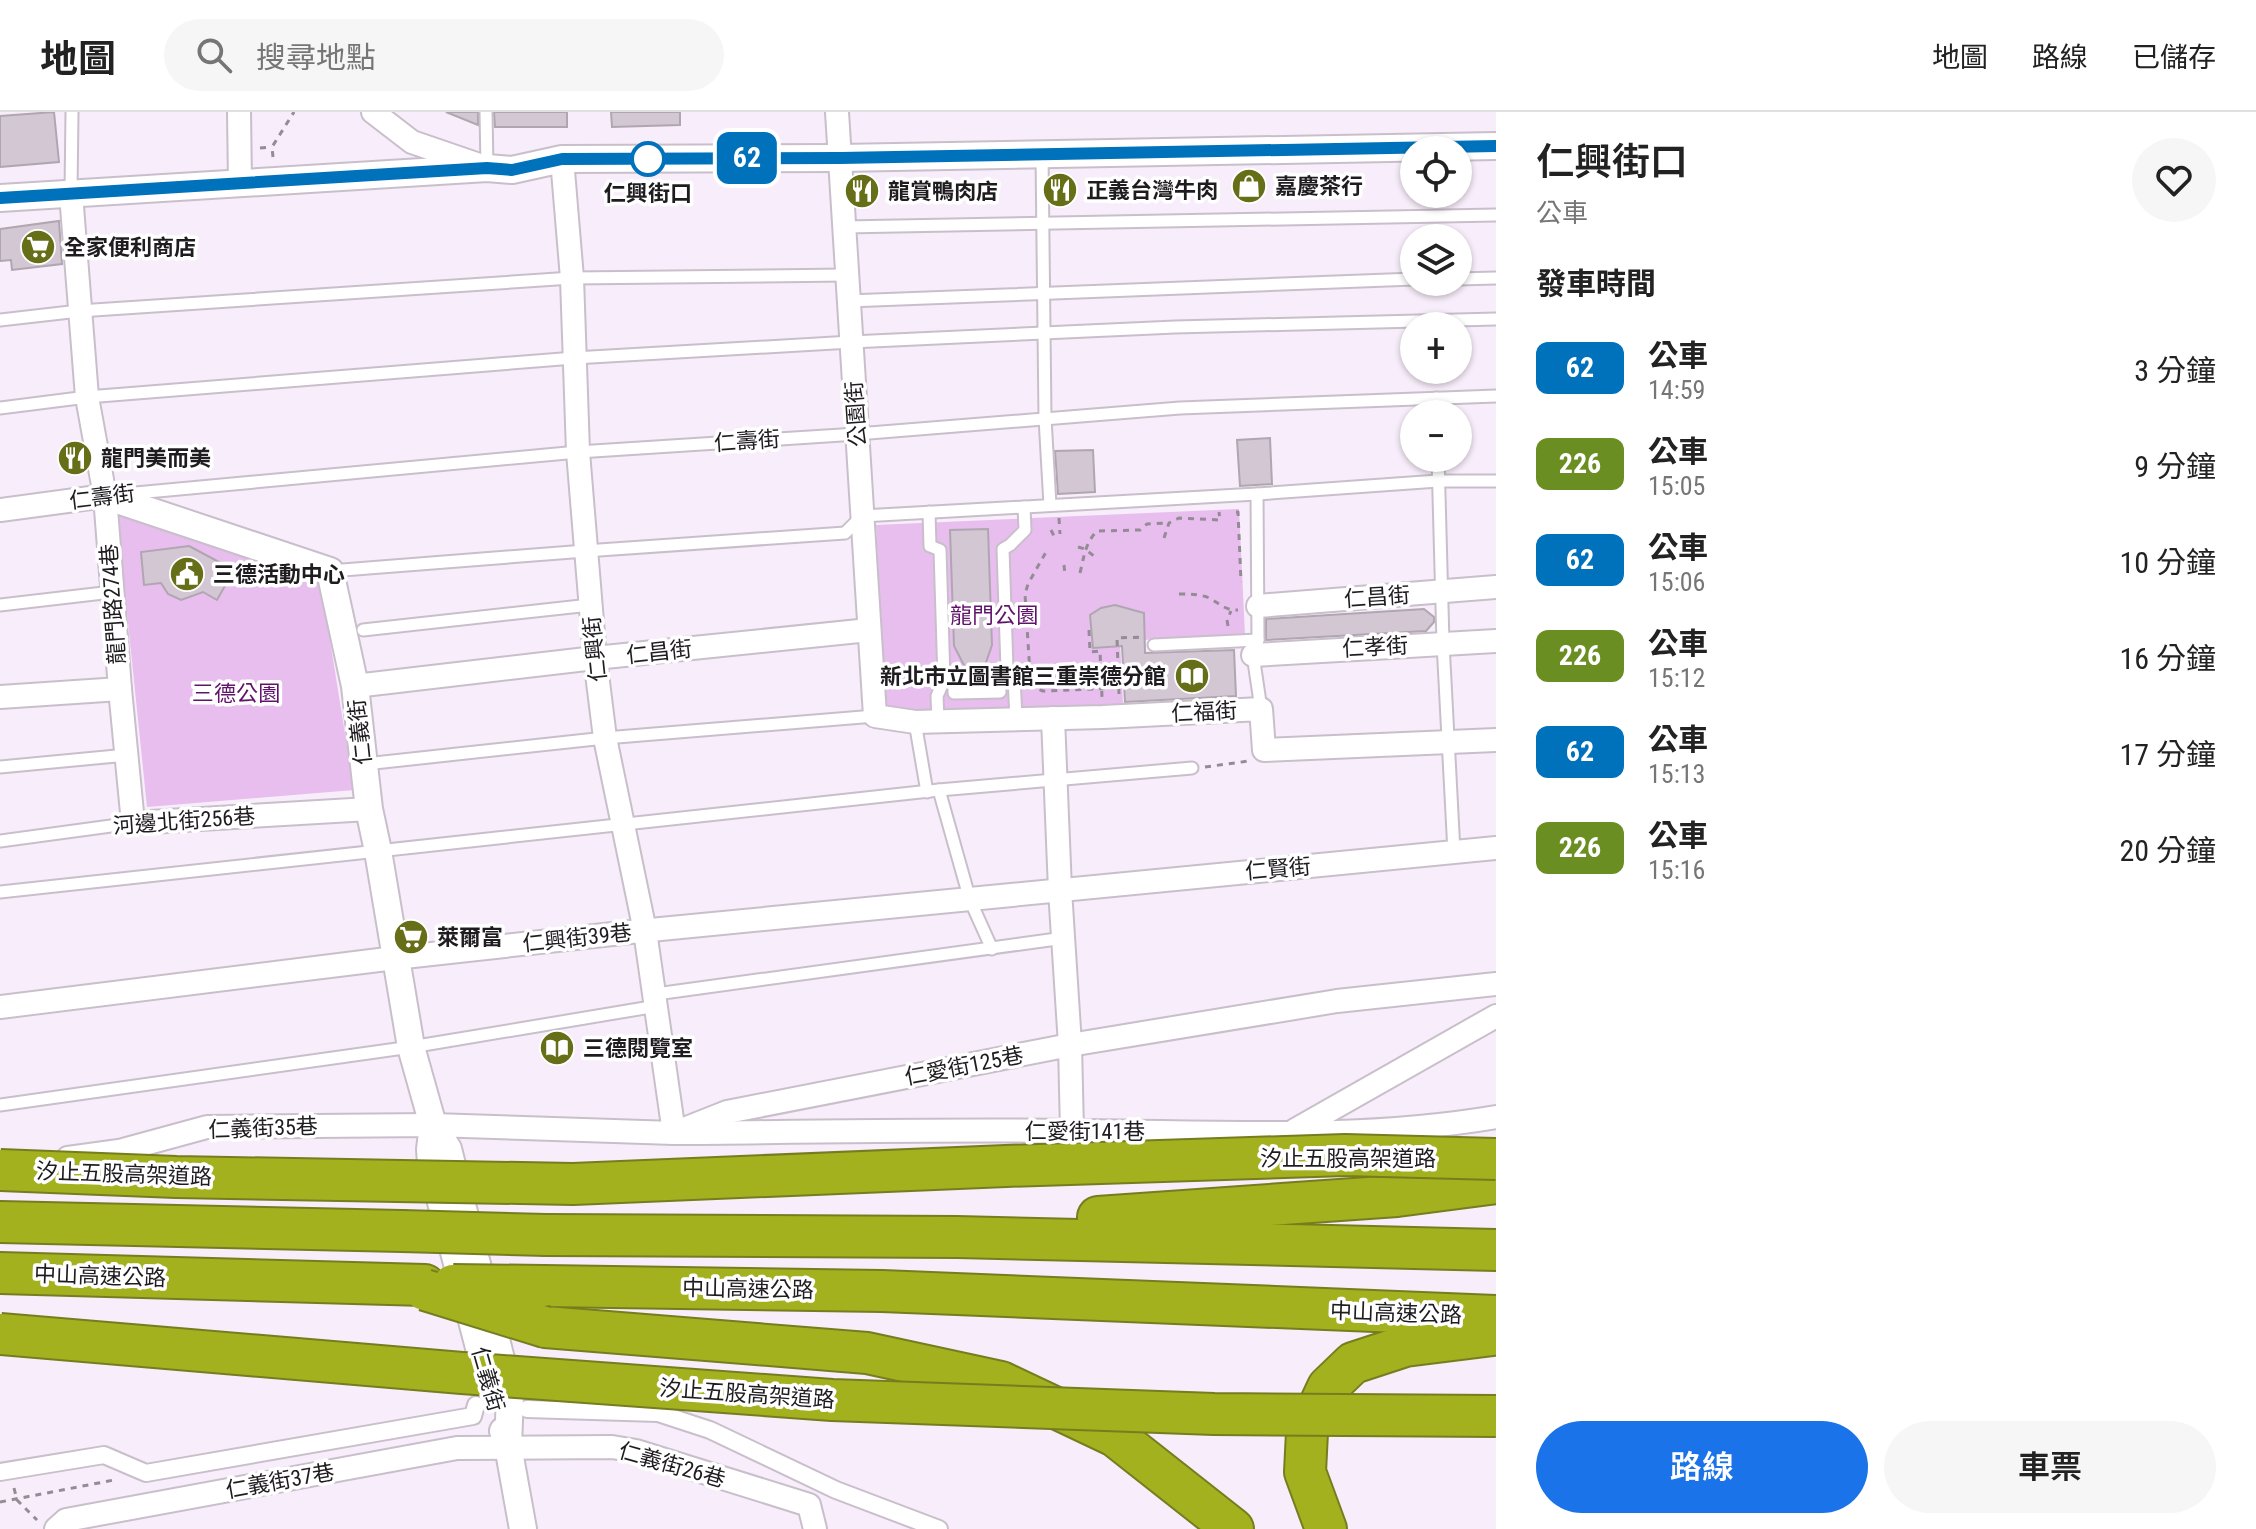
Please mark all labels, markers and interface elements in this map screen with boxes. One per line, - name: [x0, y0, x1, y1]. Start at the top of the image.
- search box: [164, 19, 724, 91]
- icon: search: [192, 33, 236, 77]
- text: 地圖: [40, 37, 116, 81]
- text: 搜尋地點: [256, 40, 376, 75]
- text: 地圖: [1932, 41, 1988, 74]
- text: 路線: [2032, 41, 2088, 74]
- text: 已儲存: [2132, 41, 2216, 74]
- line badge: 62: [711, 132, 783, 184]
- map controls: [1400, 136, 1472, 472]
- button: locate: [1400, 136, 1472, 208]
- button: heart: [2132, 138, 2216, 222]
- text: 仁興街口: [1536, 140, 1688, 184]
- text: 62: [733, 141, 761, 174]
- marker: 仁興街口: [631, 142, 665, 176]
- shop icon: 嘉慶茶行: [1230, 167, 1268, 205]
- restaurant icon: 正義台灣牛肉: [1041, 171, 1079, 209]
- restaurant icon: 龍賞鴨肉店: [843, 172, 881, 210]
- place label: 嘉慶茶行: [1275, 174, 1363, 199]
- place label: 正義台灣牛肉: [1086, 178, 1218, 203]
- place label: 龍賞鴨肉店: [888, 179, 998, 204]
- place label: 仁興街口: [604, 181, 692, 206]
- text: 公車: [1536, 198, 1588, 228]
- button: layers: [1400, 224, 1472, 296]
- supermarket icon: 全家便利商店: [19, 228, 57, 266]
- place label: 全家便利商店: [64, 235, 196, 260]
- text: 發車時間: [1536, 266, 1656, 301]
- button: +: [1400, 312, 1472, 384]
- text: 公車: [1648, 338, 1708, 373]
- text: 62: [1566, 351, 1594, 384]
- text: 3 分鐘: [2134, 353, 2216, 388]
- text: 14:59: [1648, 375, 1705, 405]
- street label: 公園街: [841, 380, 871, 448]
- button: −: [1400, 400, 1472, 472]
- street label: 仁壽街: [713, 426, 781, 456]
- text: 公車: [1648, 434, 1708, 469]
- restaurant icon: 龍門美而美: [56, 439, 94, 477]
- place label: 龍門美而美: [101, 446, 211, 471]
- text: 226: [1559, 447, 1601, 480]
- text: 9 分鐘: [2134, 449, 2216, 484]
- text: 15:05: [1648, 471, 1705, 501]
- street label: 仁壽街: [68, 481, 136, 513]
- text: 公車: [1648, 530, 1708, 565]
- street label: 龍門路274巷: [96, 543, 130, 665]
- text: 62: [1566, 543, 1594, 576]
- text: 10 分鐘: [2119, 545, 2216, 580]
- public building icon: 三德活動中心: [168, 555, 206, 593]
- place label: 三德活動中心: [213, 562, 345, 587]
- text: 15:06: [1648, 567, 1705, 597]
- street label: 仁昌街: [1343, 582, 1411, 612]
- park label: 龍門公園: [950, 603, 1038, 628]
- street label: 仁興街: [579, 615, 611, 683]
- text: 公車: [1648, 626, 1708, 661]
- street label: 仁孝街: [1341, 633, 1409, 661]
- street label: 仁昌街: [625, 636, 693, 668]
- text: 226: [1559, 639, 1601, 672]
- text: 16 分鐘: [2119, 641, 2216, 676]
- library icon: 新北市立圖書館三重崇德分館: [1173, 657, 1211, 695]
- text: 15:12: [1648, 663, 1705, 693]
- place label: 新北市立圖書館三重崇德分館: [880, 664, 1166, 689]
- park label: 三德公園: [192, 681, 280, 706]
- street label: 仁義街: [344, 698, 376, 766]
- street label: 仁福街: [1170, 698, 1238, 726]
- text: 公車: [1648, 722, 1708, 757]
- text: 62: [1566, 735, 1594, 768]
- text: 17 分鐘: [2119, 737, 2216, 772]
- text: 15:13: [1648, 759, 1705, 789]
- street label: 河邊北街256巷: [112, 804, 256, 838]
- text: 公車: [1648, 818, 1708, 853]
- text: 226: [1559, 831, 1601, 864]
- text: 20 分鐘: [2119, 833, 2216, 868]
- street label: 仁賢街: [1244, 854, 1312, 884]
- text: 15:16: [1648, 855, 1705, 885]
- supermarket icon: 萊爾富: [392, 918, 430, 956]
- street label: 仁興街39巷: [521, 920, 633, 956]
- place label: 萊爾富: [437, 925, 503, 950]
- library icon: 三德閱覽室: [538, 1029, 576, 1067]
- place label: 三德閱覽室: [583, 1036, 693, 1061]
- street label: 仁愛街125巷: [902, 1042, 1026, 1090]
- street label: 仁義街35巷: [208, 1114, 318, 1142]
- street label: 仁愛街141巷: [1025, 1119, 1145, 1144]
- street label: 汐止五股高架道路: [1260, 1146, 1436, 1171]
- street label: 汐止五股高架道路: [36, 1158, 212, 1190]
- street label: 中山高速公路: [34, 1261, 166, 1291]
- street label: 中山高速公路: [682, 1275, 814, 1303]
- street label: 中山高速公路: [1330, 1298, 1462, 1328]
- street label: 仁義街: [467, 1344, 509, 1414]
- street label: 汐止五股高架道路: [658, 1375, 836, 1413]
- button: 路線: [1536, 1421, 1868, 1513]
- button: 車票: [1884, 1421, 2216, 1513]
- street label: 仁義街26巷: [616, 1438, 728, 1492]
- street label: 仁義街37巷: [224, 1459, 336, 1503]

